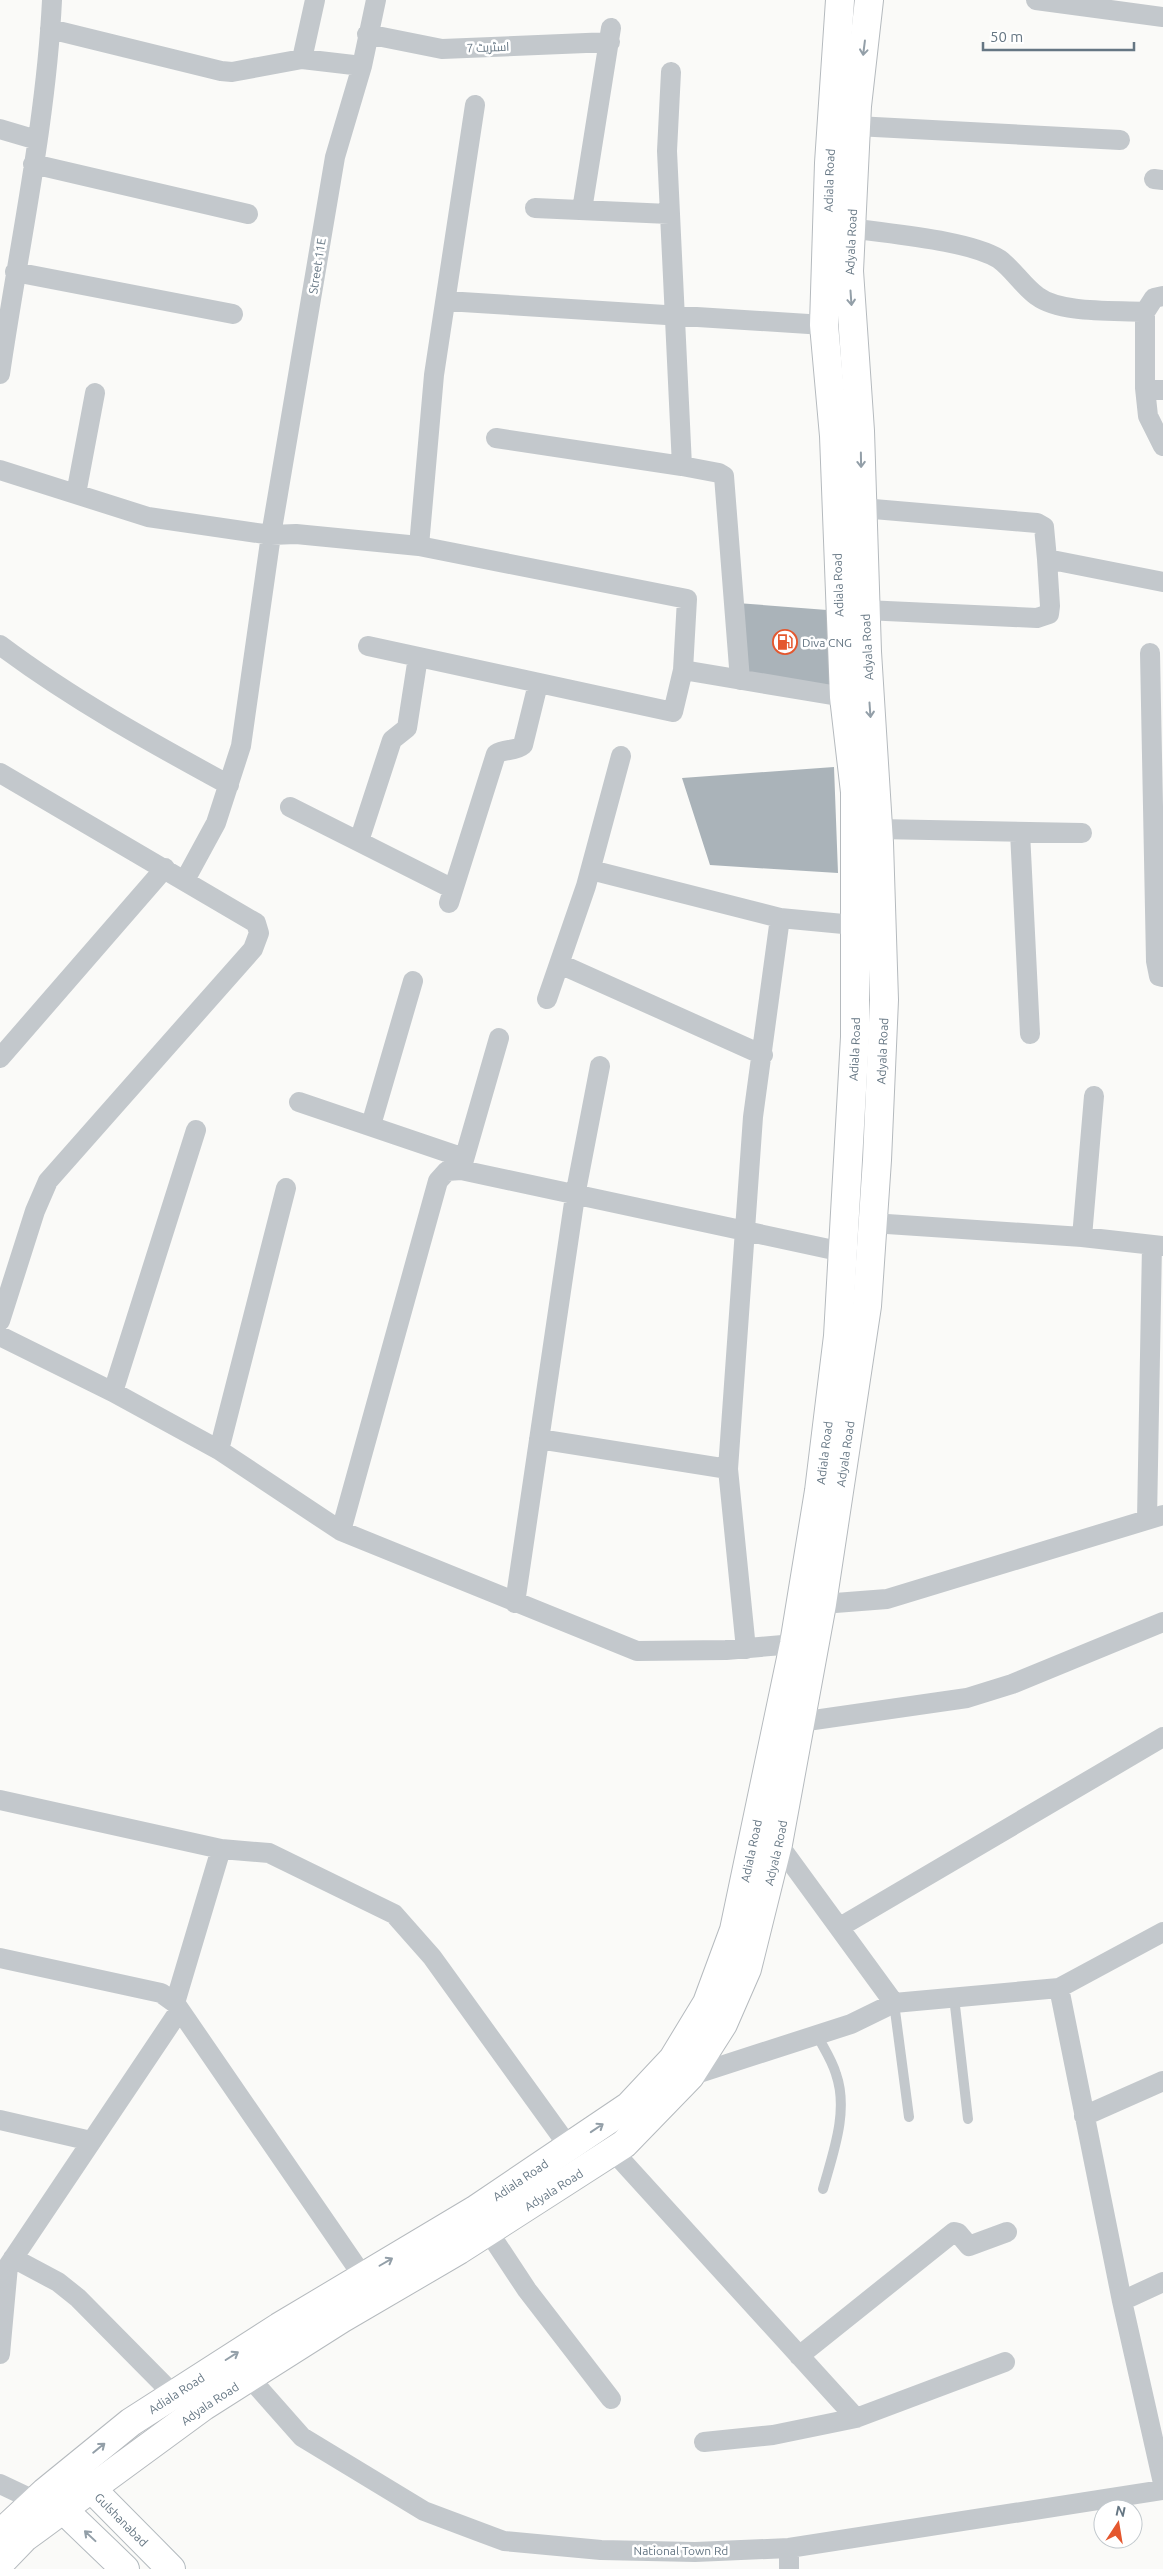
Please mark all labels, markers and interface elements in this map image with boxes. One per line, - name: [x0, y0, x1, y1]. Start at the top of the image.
- scale bar: [983, 20, 1134, 52]
- text: 50 m: [990, 28, 1023, 45]
- street label: اسٹریٹ 7: [466, 40, 510, 55]
- one-way arrow: [859, 40, 869, 56]
- street label: Adiala Road: [821, 148, 836, 212]
- street label: Adyala Road: [842, 208, 859, 276]
- street label: Street 11E: [306, 237, 328, 295]
- one-way arrow: [846, 289, 855, 305]
- one-way arrow: [856, 452, 866, 468]
- street label: Adiala Road: [830, 553, 846, 617]
- street label: Adyala Road: [859, 613, 875, 681]
- fuel station icon: Diva CNG: [772, 629, 798, 655]
- place label: Diva CNG: [802, 636, 852, 649]
- one-way arrow: [866, 701, 875, 717]
- street label: Adiala Road: [846, 1017, 862, 1081]
- street label: Adyala Road: [874, 1017, 890, 1084]
- street label: Adiala Road: [813, 1420, 834, 1485]
- street label: Adyala Road: [833, 1420, 856, 1488]
- street label: Adiala Road: [738, 1818, 764, 1883]
- street label: Adyala Road: [761, 1819, 789, 1887]
- one-way arrow: [590, 2123, 604, 2133]
- street label: Adiala Road: [490, 2156, 550, 2203]
- street label: Adyala Road: [522, 2166, 585, 2213]
- one-way arrow: [379, 2257, 393, 2267]
- one-way arrow: [225, 2350, 239, 2360]
- street label: Adiala Road: [146, 2370, 206, 2416]
- street label: Adyala Road: [178, 2379, 241, 2427]
- one-way arrow: [92, 2443, 105, 2454]
- street label: Gulshanabad: [93, 2490, 151, 2548]
- north arrow: [1093, 2499, 1143, 2549]
- text: N: [1114, 2502, 1127, 2520]
- one-way arrow: [83, 2530, 96, 2542]
- street label: National Town Rd: [634, 2544, 728, 2557]

